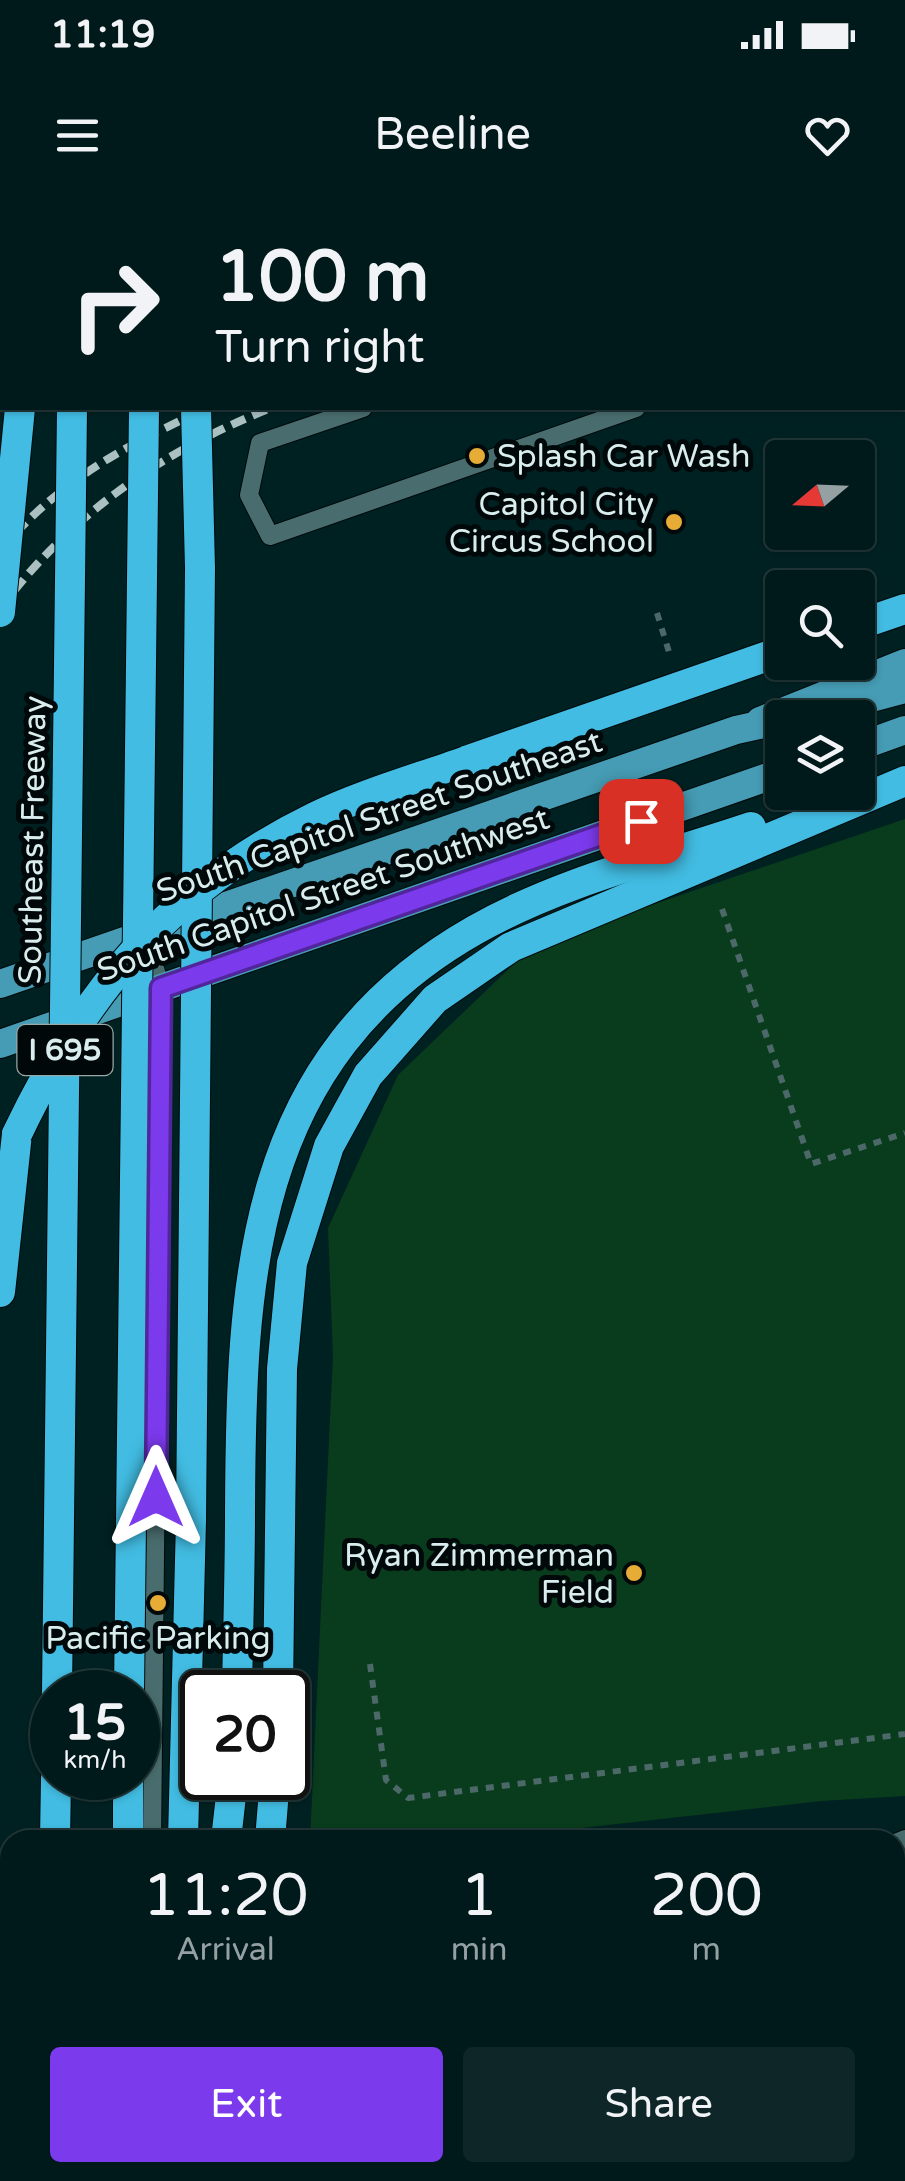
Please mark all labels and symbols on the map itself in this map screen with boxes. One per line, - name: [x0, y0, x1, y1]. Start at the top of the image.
- place label: Splash Car Wash: [497, 438, 750, 476]
- north arrow: [765, 440, 875, 550]
- marker: Splash Car Wash: [466, 445, 488, 467]
- place label: Capitol City Circus School: [449, 486, 654, 561]
- marker: Capitol City Circus School: [663, 511, 685, 533]
- street label: Southeast Freeway: [11, 695, 55, 985]
- street label: South Capitol Street Southeast: [152, 723, 607, 911]
- pin: [599, 779, 684, 864]
- street label: South Capitol Street Southwest: [92, 800, 554, 990]
- road number: I 695: [18, 1025, 112, 1075]
- position arrow: [104, 1445, 208, 1549]
- place label: Ryan Zimmerman Field: [344, 1537, 614, 1612]
- marker: Ryan Zimmerman Field: [623, 1562, 645, 1584]
- marker: Pacific Parking: [147, 1592, 169, 1614]
- place label: Pacific Parking: [45, 1620, 271, 1658]
- speed limit sign: 20: [180, 1670, 310, 1800]

